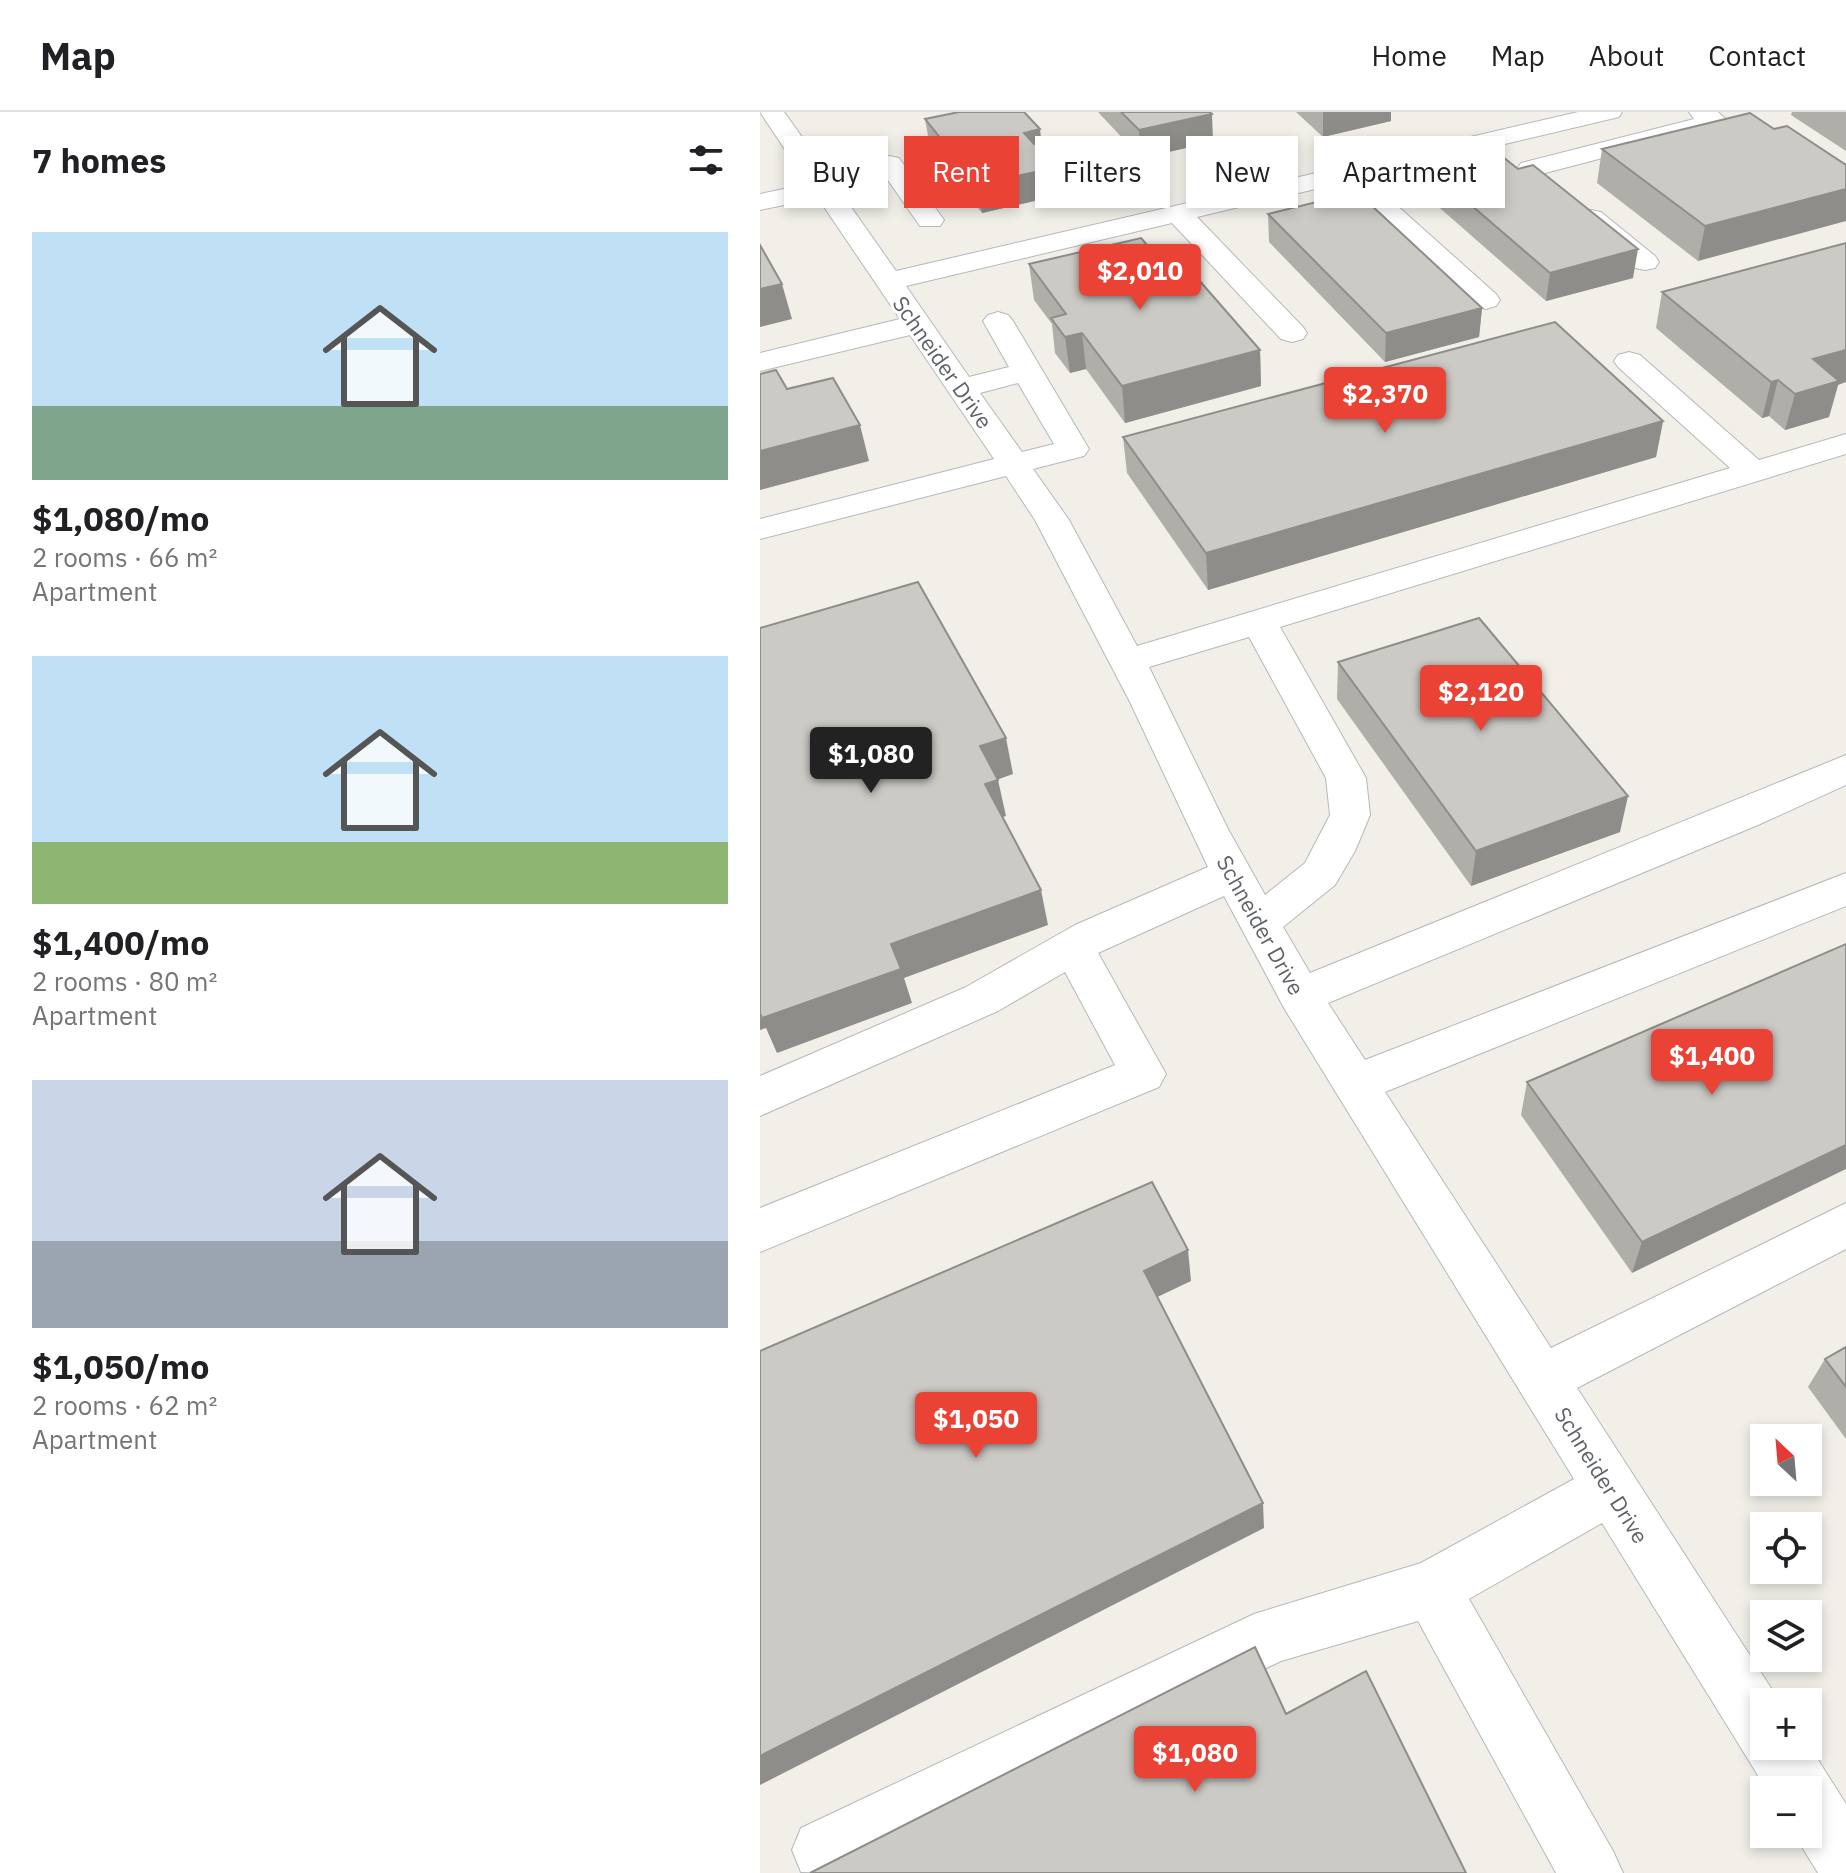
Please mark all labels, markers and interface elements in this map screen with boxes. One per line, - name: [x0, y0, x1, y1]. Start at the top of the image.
- text: Map: [40, 31, 116, 80]
- text: Home: [1371, 37, 1447, 74]
- text: Map: [1491, 37, 1545, 74]
- text: About: [1589, 37, 1664, 74]
- text: Contact: [1708, 37, 1806, 74]
- chip: Buy: [784, 136, 888, 208]
- chip: Rent: [904, 136, 1019, 208]
- chip: Filters: [1035, 136, 1170, 208]
- chip: New: [1186, 136, 1298, 208]
- chip: Apartment: [1314, 136, 1505, 208]
- text: 7 homes: [32, 138, 167, 182]
- icon: filters: [684, 138, 728, 182]
- pin: $2,010: [1075, 244, 1205, 312]
- text: $2,010: [1097, 253, 1183, 287]
- icon: home: [308, 284, 452, 428]
- street label: Schneider Drive: [886, 290, 1000, 434]
- pin: $2,370: [1320, 367, 1450, 435]
- text: $2,370: [1342, 376, 1428, 410]
- text: $1,080/mo: [32, 496, 209, 540]
- text: 2 rooms · 66 m²: [32, 540, 217, 574]
- text: Apartment: [32, 574, 157, 608]
- pin: $2,120: [1416, 665, 1546, 733]
- text: $2,120: [1438, 674, 1524, 708]
- icon: home: [308, 708, 452, 852]
- pin: $1,080: [806, 727, 936, 795]
- text: $1,080: [828, 736, 914, 770]
- street label: Schneider Drive: [1211, 850, 1311, 1000]
- text: $1,400/mo: [32, 920, 209, 964]
- text: 2 rooms · 80 m²: [32, 964, 217, 998]
- text: Apartment: [32, 998, 157, 1032]
- pin: $1,400: [1647, 1029, 1777, 1097]
- text: $1,400: [1669, 1038, 1755, 1072]
- icon: home: [308, 1132, 452, 1276]
- text: $1,050/mo: [32, 1344, 209, 1388]
- text: 2 rooms · 62 m²: [32, 1388, 217, 1422]
- pin: $1,050: [911, 1392, 1041, 1460]
- text: $1,050: [933, 1401, 1019, 1435]
- street label: Schneider Drive: [1548, 1401, 1656, 1549]
- text: Apartment: [32, 1422, 157, 1456]
- north arrow: [1750, 1424, 1822, 1496]
- map controls: [1750, 1424, 1822, 1848]
- button: locate: [1750, 1512, 1822, 1584]
- button: layers: [1750, 1600, 1822, 1672]
- button: +: [1750, 1688, 1822, 1760]
- pin: $1,080: [1130, 1726, 1260, 1794]
- text: $1,080: [1152, 1735, 1238, 1769]
- button: −: [1750, 1776, 1822, 1848]

